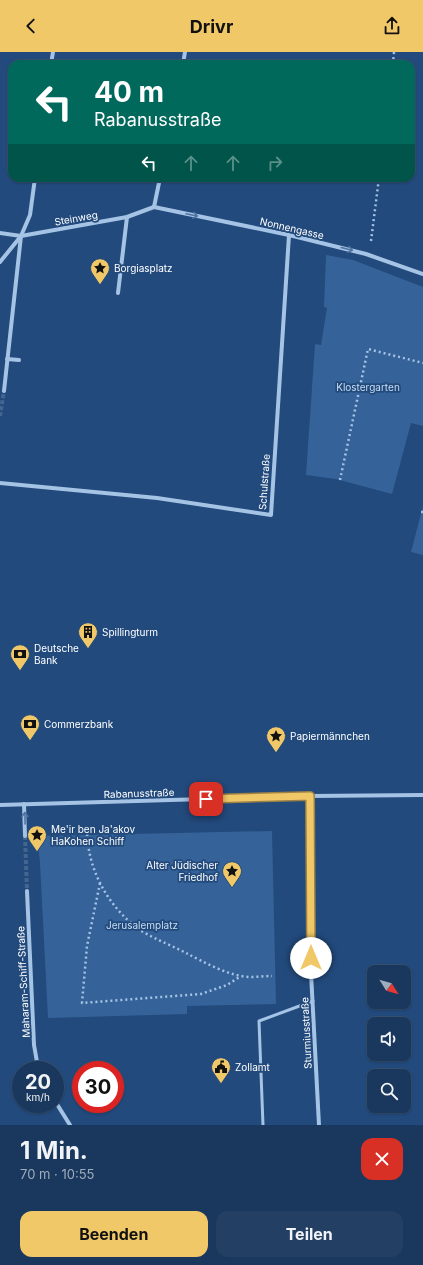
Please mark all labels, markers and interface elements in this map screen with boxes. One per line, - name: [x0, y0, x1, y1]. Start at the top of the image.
- icon: back: [20, 15, 42, 37]
- icon: share: [381, 15, 403, 37]
- text: Drivr: [190, 16, 233, 37]
- text: 40 m: [94, 75, 164, 109]
- icon: left: [28, 76, 80, 128]
- text: Rabanusstraße: [94, 109, 222, 130]
- icon: left: [138, 152, 160, 174]
- icon: ahead: [180, 152, 202, 174]
- icon: ahead: [222, 152, 244, 174]
- icon: right: [264, 152, 286, 174]
- street label: Steinweg: [53, 208, 99, 228]
- one-way arrow: [185, 211, 198, 219]
- street label: Nonnengasse: [259, 215, 325, 241]
- one-way arrow: [340, 246, 353, 254]
- place icon: Borgiasplatz: [89, 257, 111, 285]
- place label: Borgiasplatz: [114, 262, 173, 274]
- park label: Klostergarten: [336, 381, 400, 393]
- street label: Schulstraße: [256, 453, 272, 511]
- building icon: Spillingturm: [77, 621, 99, 649]
- place label: Spillingturm: [102, 626, 158, 638]
- place label: Deutsche Bank: [34, 642, 79, 666]
- bank icon: Deutsche Bank: [9, 643, 31, 671]
- bank icon: Commerzbank: [19, 713, 41, 741]
- place label: Commerzbank: [44, 718, 114, 730]
- place icon: Papiermännchen: [265, 725, 287, 753]
- place label: Papiermännchen: [290, 730, 370, 742]
- pin: [189, 782, 223, 816]
- street label: Rabanusstraße: [103, 786, 175, 800]
- icon: arrive: [195, 788, 217, 810]
- one-way arrow: [21, 812, 29, 825]
- place label: Me'ir ben Ja'akov HaKohen Schiff: [51, 823, 135, 847]
- place icon: Me'ir ben Ja'akov HaKohen Schiff: [26, 824, 48, 852]
- place label: Alter Jüdischer Friedhof: [146, 859, 218, 883]
- place icon: Alter Jüdischer Friedhof: [221, 860, 243, 888]
- park label: Jerusalemplatz: [106, 919, 178, 931]
- street label: Maharam-Schiff-Straße: [14, 926, 32, 1038]
- position arrow: [290, 937, 332, 979]
- north arrow: [367, 965, 411, 1009]
- map controls: [367, 965, 411, 1113]
- street label: Sturmiusstraße: [298, 997, 314, 1069]
- button: sound: [367, 1017, 411, 1061]
- public building icon: Zollamt: [210, 1056, 232, 1084]
- speed limit sign: 30: [72, 1061, 124, 1113]
- place label: Zollamt: [235, 1061, 271, 1073]
- button: search: [367, 1069, 411, 1113]
- text: 20: [25, 1070, 51, 1094]
- text: km/h: [26, 1091, 50, 1103]
- text: 1 Min.: [20, 1136, 88, 1165]
- button: close: [361, 1138, 403, 1180]
- text: 70 m · 10:55: [20, 1166, 95, 1182]
- button: Beenden: [20, 1211, 208, 1257]
- button: Teilen: [216, 1211, 403, 1257]

